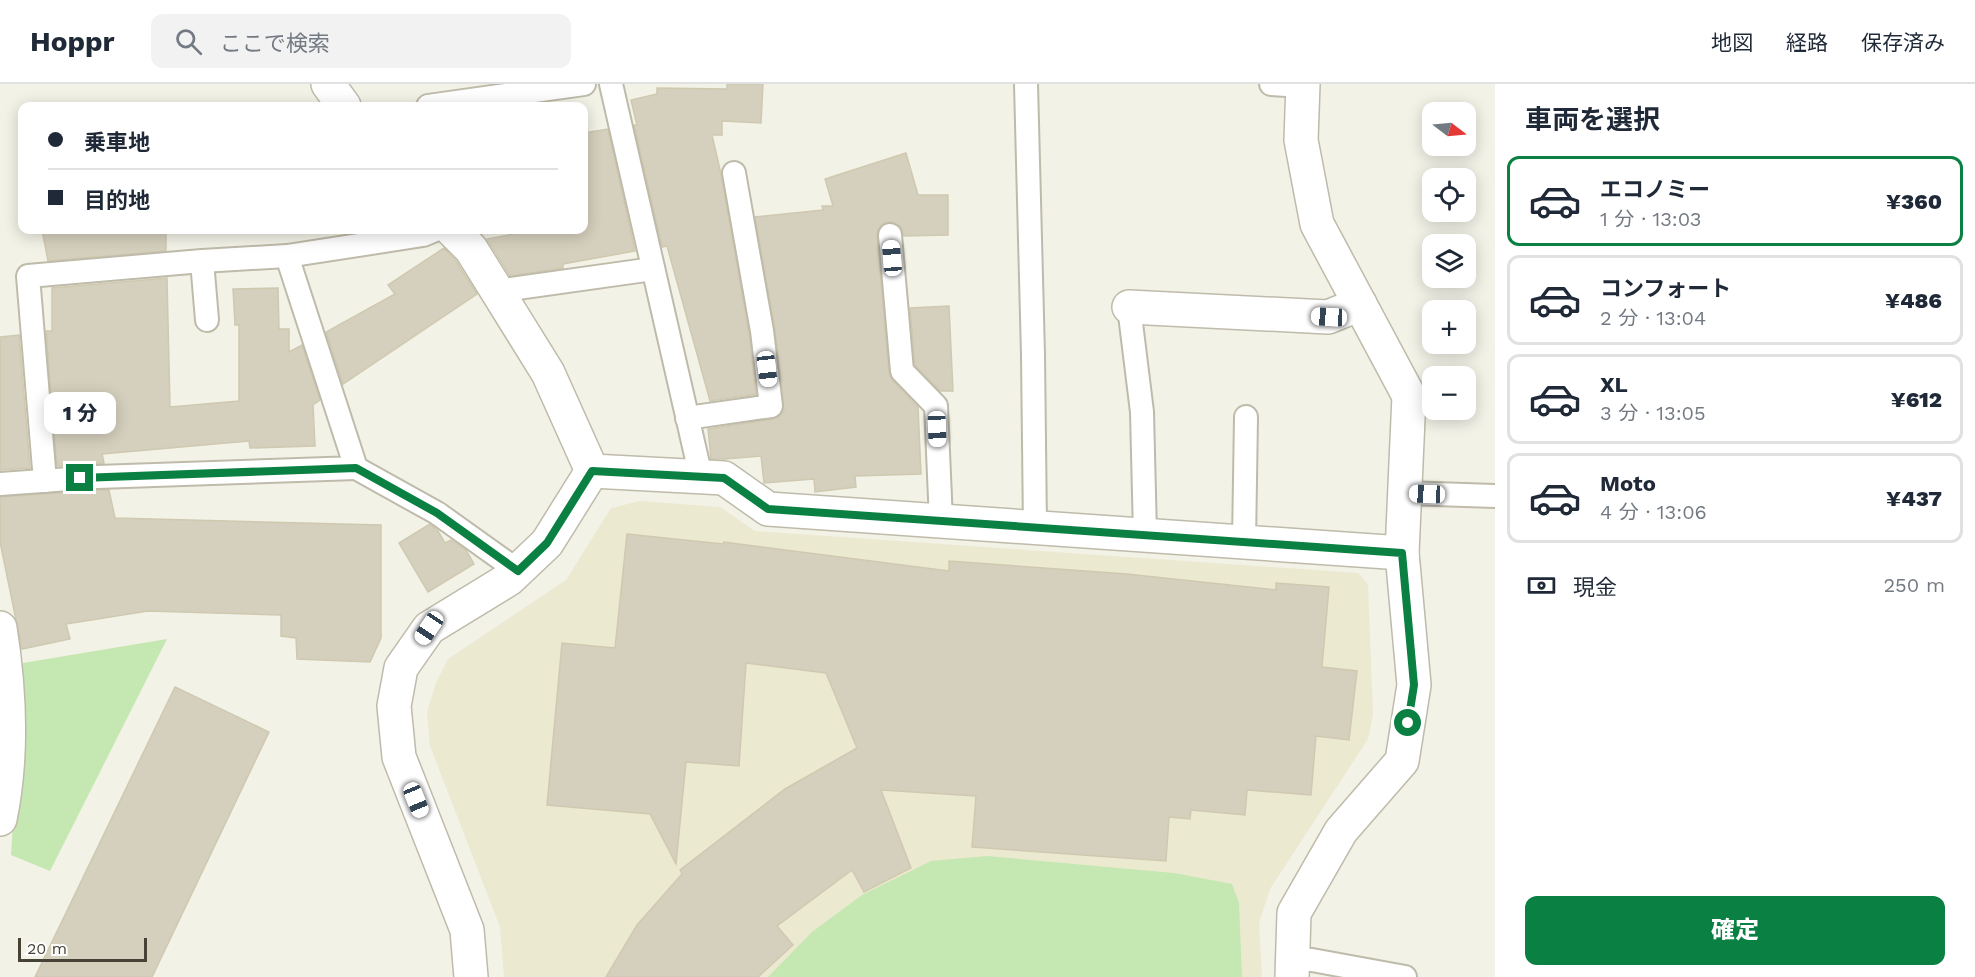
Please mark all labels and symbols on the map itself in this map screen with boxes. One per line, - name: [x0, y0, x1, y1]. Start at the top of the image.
- north arrow: [1422, 102, 1476, 156]
- car: [881, 239, 903, 277]
- car: [1311, 307, 1347, 327]
- car: [756, 350, 778, 388]
- callout: 1 分: [44, 391, 116, 433]
- car: [927, 411, 947, 447]
- route end: [66, 464, 93, 491]
- car: [1409, 484, 1445, 504]
- car: [411, 608, 447, 648]
- route start: [1394, 709, 1421, 736]
- car: [401, 780, 431, 820]
- scale bar: [18, 935, 147, 962]

